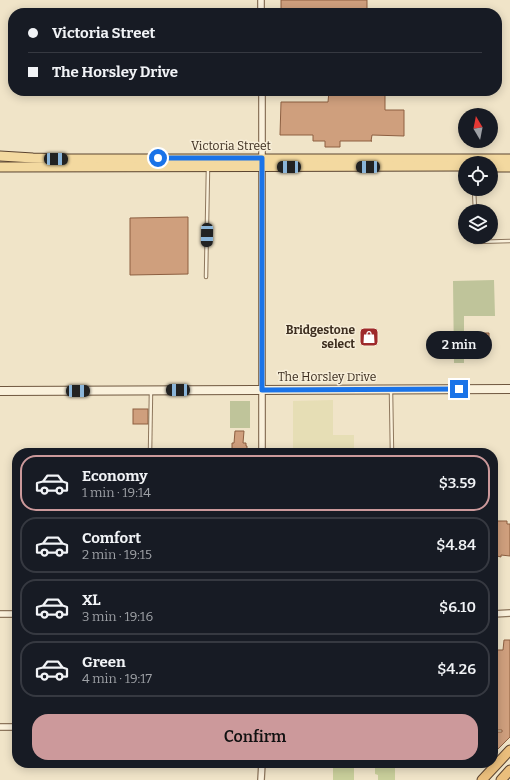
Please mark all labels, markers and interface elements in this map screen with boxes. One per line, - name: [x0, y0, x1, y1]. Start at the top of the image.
- text: Victoria Street: [52, 24, 156, 42]
- text: The Horsley Drive: [52, 63, 178, 81]
- north arrow: [458, 108, 498, 148]
- map controls: [458, 108, 498, 244]
- street label: Victoria Street: [191, 139, 272, 153]
- route start: [149, 149, 167, 167]
- car: [44, 153, 68, 165]
- button: locate: [458, 156, 498, 196]
- car: [277, 161, 301, 173]
- car: [356, 161, 380, 173]
- button: layers: [458, 204, 498, 244]
- car: [201, 223, 213, 247]
- place label: Bridgestone select: [286, 323, 355, 351]
- shop icon: Bridgestone select: [358, 326, 380, 348]
- callout: 2 min: [426, 331, 492, 359]
- text: 2 min: [442, 337, 476, 352]
- street label: The Horsley Drive: [278, 370, 376, 384]
- route end: [450, 380, 468, 398]
- car: [166, 384, 190, 396]
- car: [66, 385, 90, 397]
- icon: car: [34, 465, 70, 501]
- text: Economy: [82, 467, 148, 485]
- text: $3.59: [439, 474, 476, 492]
- text: 1 min · 19:14: [82, 485, 151, 500]
- icon: car: [34, 527, 70, 563]
- text: Comfort: [82, 529, 141, 547]
- text: $4.84: [436, 536, 476, 554]
- text: 2 min · 19:15: [82, 547, 152, 562]
- icon: car: [34, 589, 70, 625]
- text: XL: [82, 591, 101, 609]
- text: $6.10: [439, 598, 476, 616]
- text: 3 min · 19:16: [82, 609, 153, 624]
- icon: car: [34, 651, 70, 687]
- text: Green: [82, 653, 126, 671]
- text: $4.26: [437, 660, 476, 678]
- text: 4 min · 19:17: [82, 671, 152, 686]
- button: Confirm: [32, 714, 478, 760]

